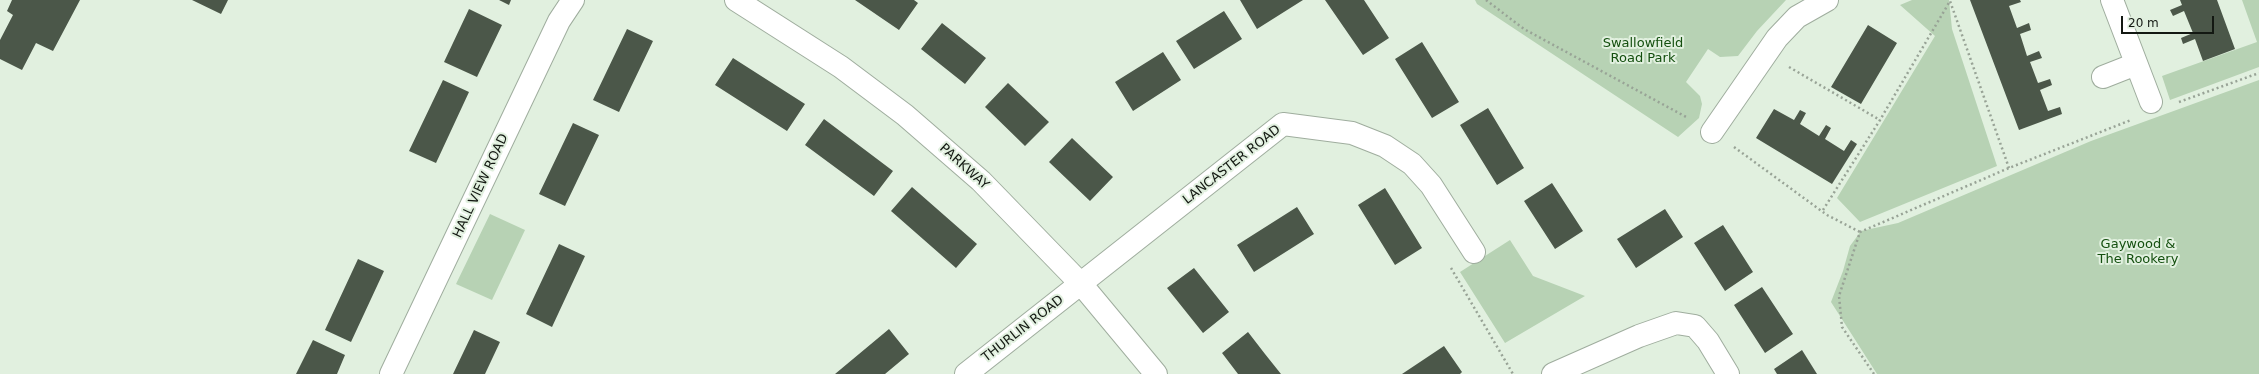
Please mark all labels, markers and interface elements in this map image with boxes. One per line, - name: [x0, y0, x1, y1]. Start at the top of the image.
- scale bar: [2123, 8, 2216, 34]
- text: 20 m: [2128, 16, 2159, 30]
- park label: Swallowfield Road Park: [1603, 36, 1683, 67]
- street label: LANCASTER ROAD: [1180, 122, 1284, 208]
- street label: HALL VIEW ROAD: [450, 131, 512, 241]
- street label: PARKWAY: [936, 141, 992, 193]
- park label: Gaywood & The Rookery: [2098, 237, 2178, 268]
- street label: THURLIN ROAD: [979, 292, 1067, 366]

